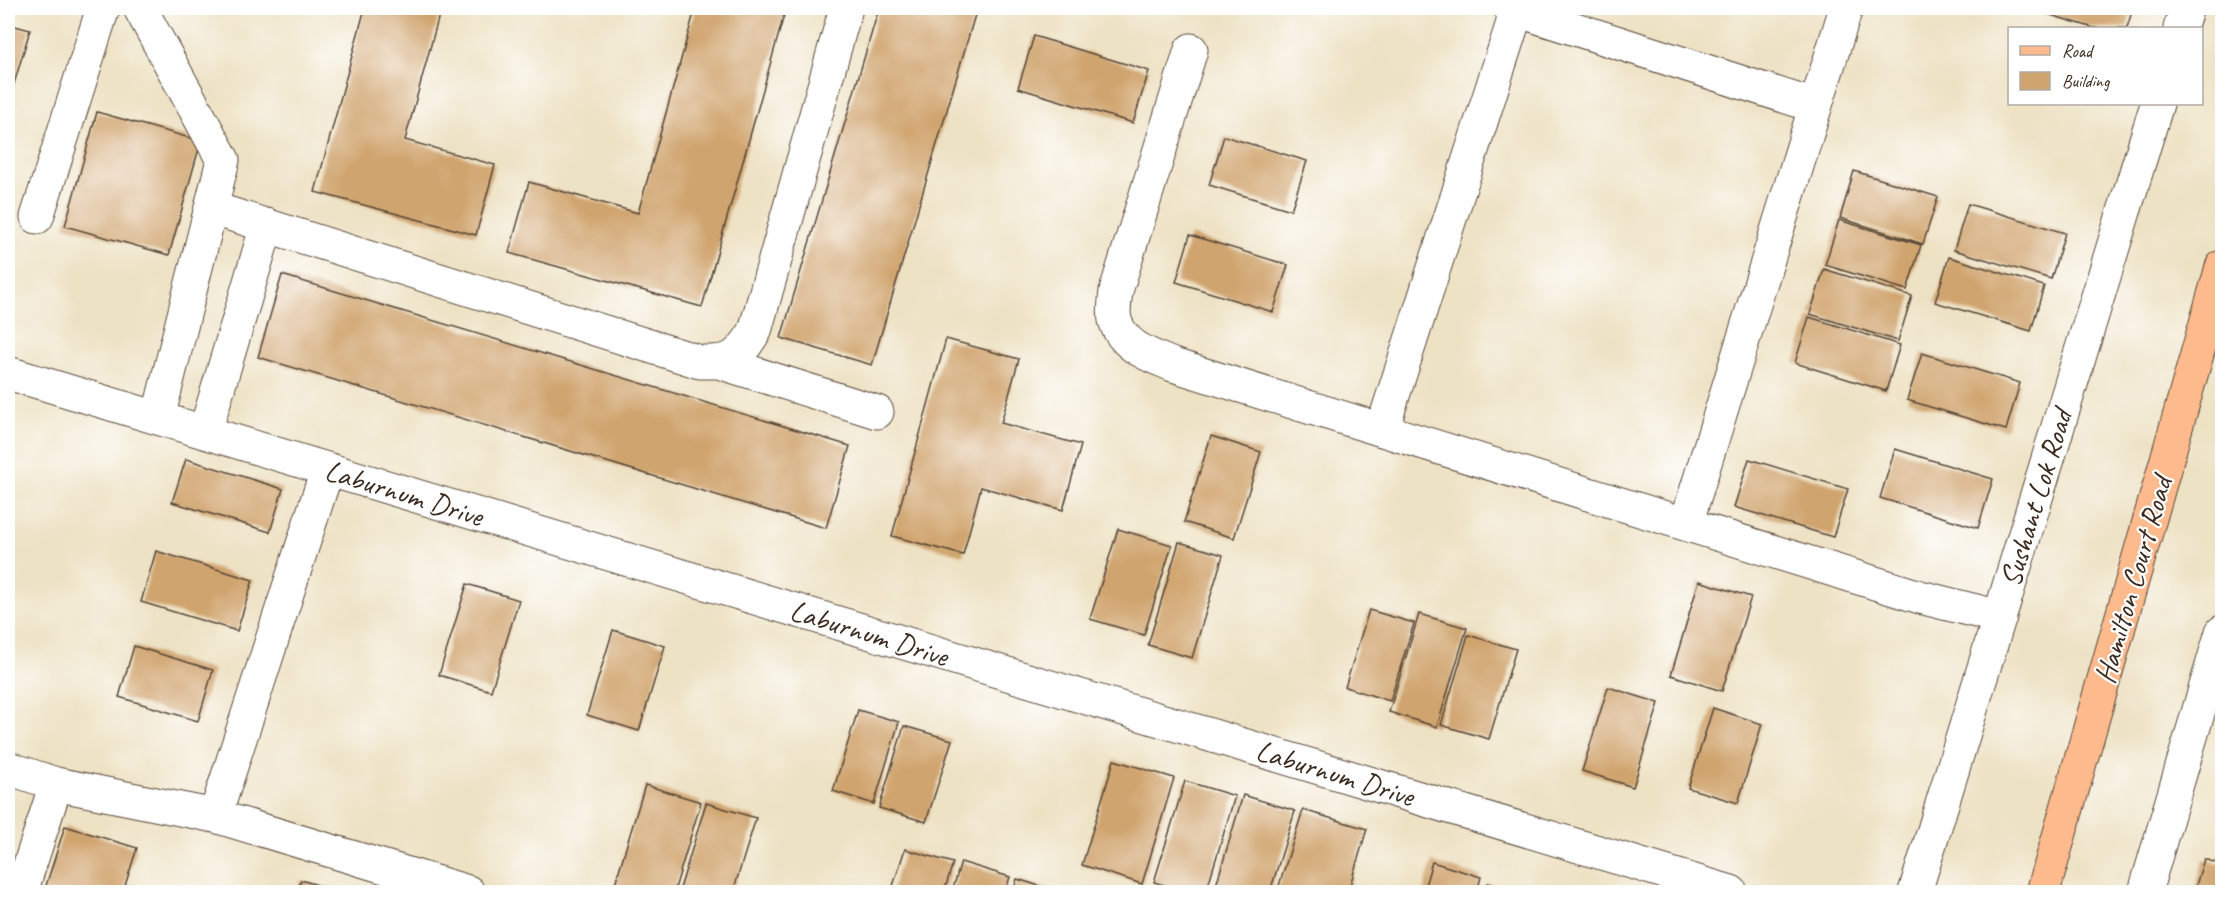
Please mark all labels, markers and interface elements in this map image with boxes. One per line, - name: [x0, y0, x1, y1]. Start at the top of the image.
- legend: [2008, 27, 2203, 105]
- text: Road: [2062, 40, 2095, 62]
- text: Building: [2062, 70, 2111, 92]
- street label: Sushant Lok Road: [1991, 401, 2082, 591]
- street label: Laburnum Drive: [321, 451, 490, 536]
- street label: Hamilton Court Road: [2085, 468, 2182, 688]
- street label: Laburnum Drive: [786, 591, 955, 676]
- street label: Laburnum Drive: [1252, 731, 1421, 816]

